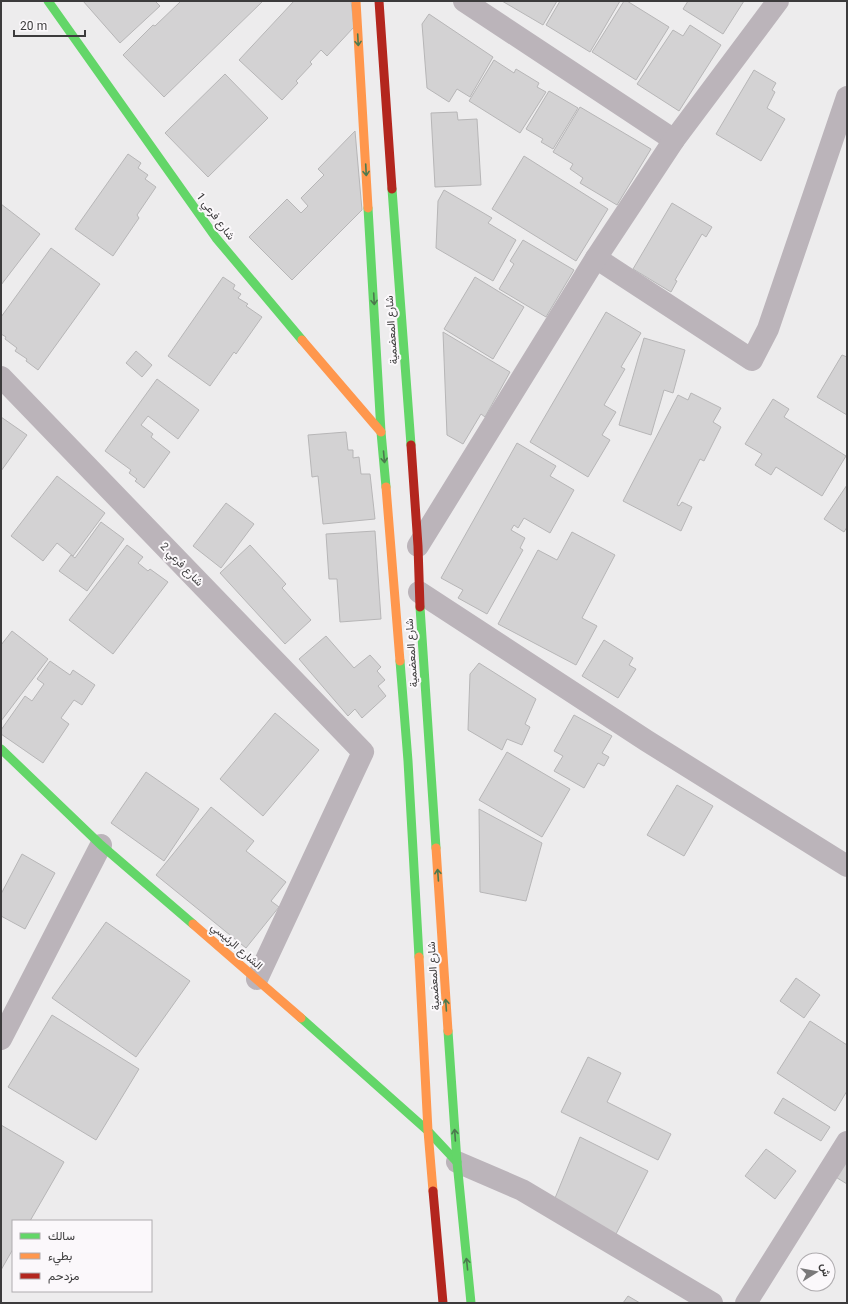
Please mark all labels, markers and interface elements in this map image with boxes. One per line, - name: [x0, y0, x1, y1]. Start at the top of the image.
- scale bar: [14, 12, 85, 38]
- text: 20 m: [20, 18, 47, 36]
- one-way arrow: [354, 33, 361, 46]
- one-way arrow: [362, 163, 369, 176]
- street label: شارع فرعي 1: [191, 190, 238, 244]
- one-way arrow: [370, 292, 377, 305]
- street label: شارع المعضمية: [382, 295, 403, 365]
- one-way arrow: [380, 450, 387, 463]
- street label: شارع فرعي 2: [156, 539, 207, 591]
- street label: شارع المعضمية: [402, 618, 423, 688]
- one-way arrow: [434, 869, 441, 882]
- street label: الشارع الرئيسي: [206, 920, 266, 975]
- street label: شارع المعضمية: [424, 941, 445, 1011]
- one-way arrow: [443, 999, 450, 1012]
- one-way arrow: [451, 1129, 459, 1142]
- legend: [12, 1220, 152, 1292]
- text: سالك: [48, 1228, 75, 1246]
- text: بطيء: [48, 1248, 72, 1266]
- north arrow: [796, 1252, 836, 1292]
- one-way arrow: [463, 1258, 471, 1271]
- text: ش: [815, 1262, 834, 1278]
- text: مزدحم: [48, 1268, 79, 1286]

